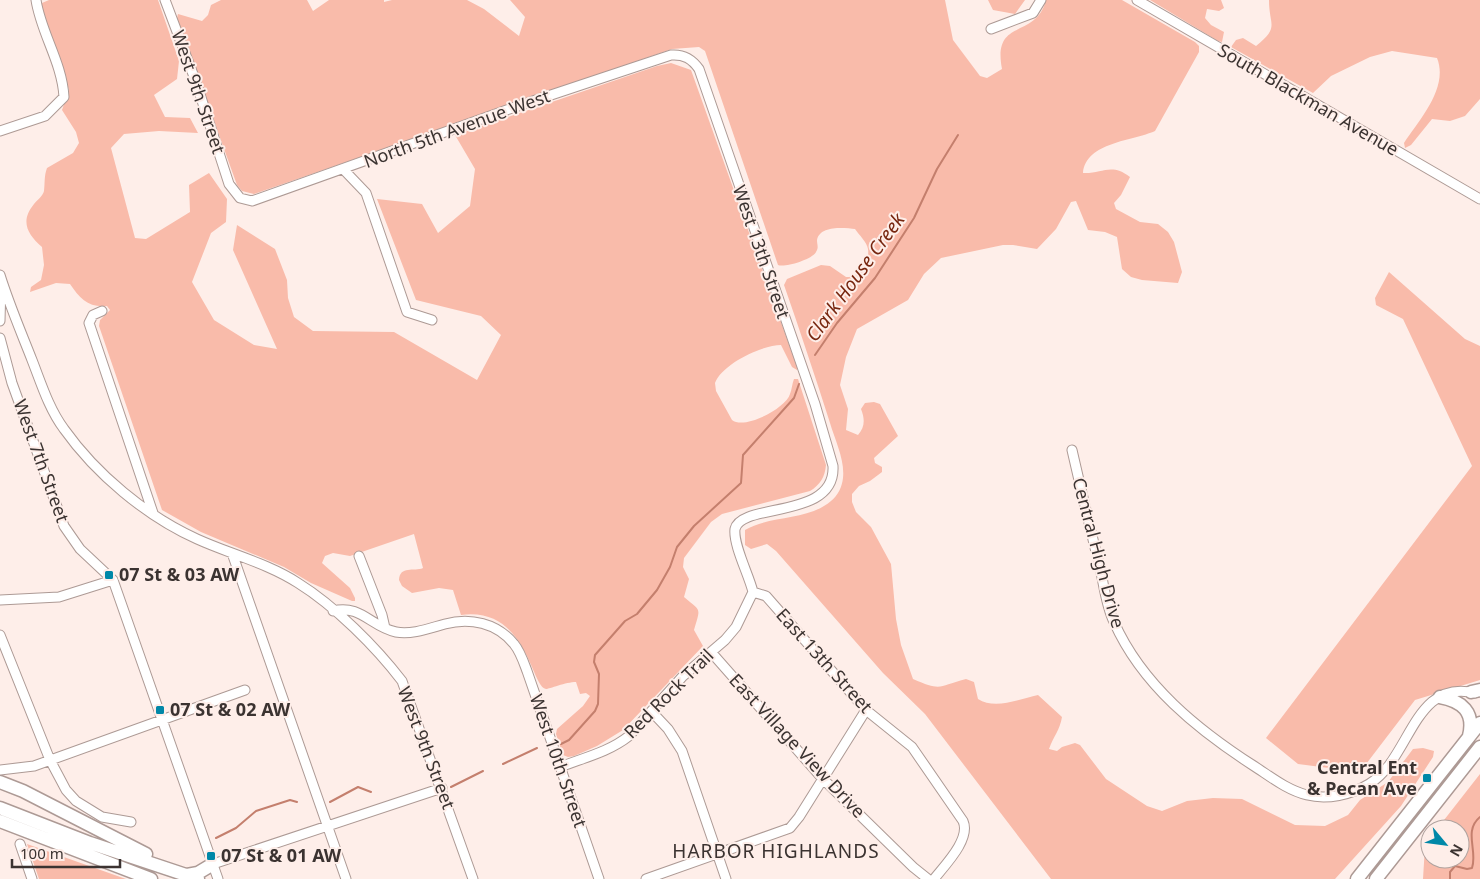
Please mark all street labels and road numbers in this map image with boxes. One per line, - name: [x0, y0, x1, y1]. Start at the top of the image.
- street label: West 9th Street: [167, 27, 231, 157]
- street label: South Blackman Avenue: [1214, 38, 1403, 161]
- street label: North 5th Avenue West: [360, 83, 554, 173]
- street label: West 13th Street: [728, 182, 796, 322]
- street label: West 7th Street: [9, 396, 75, 526]
- street label: Central High Drive: [1067, 475, 1131, 631]
- street label: East 13th Street: [771, 603, 879, 718]
- street label: Red Rock Trail: [618, 643, 718, 743]
- street label: East Village View Drive: [724, 668, 871, 823]
- street label: West 9th Street: [393, 683, 461, 813]
- street label: West 10th Street: [525, 691, 593, 831]

